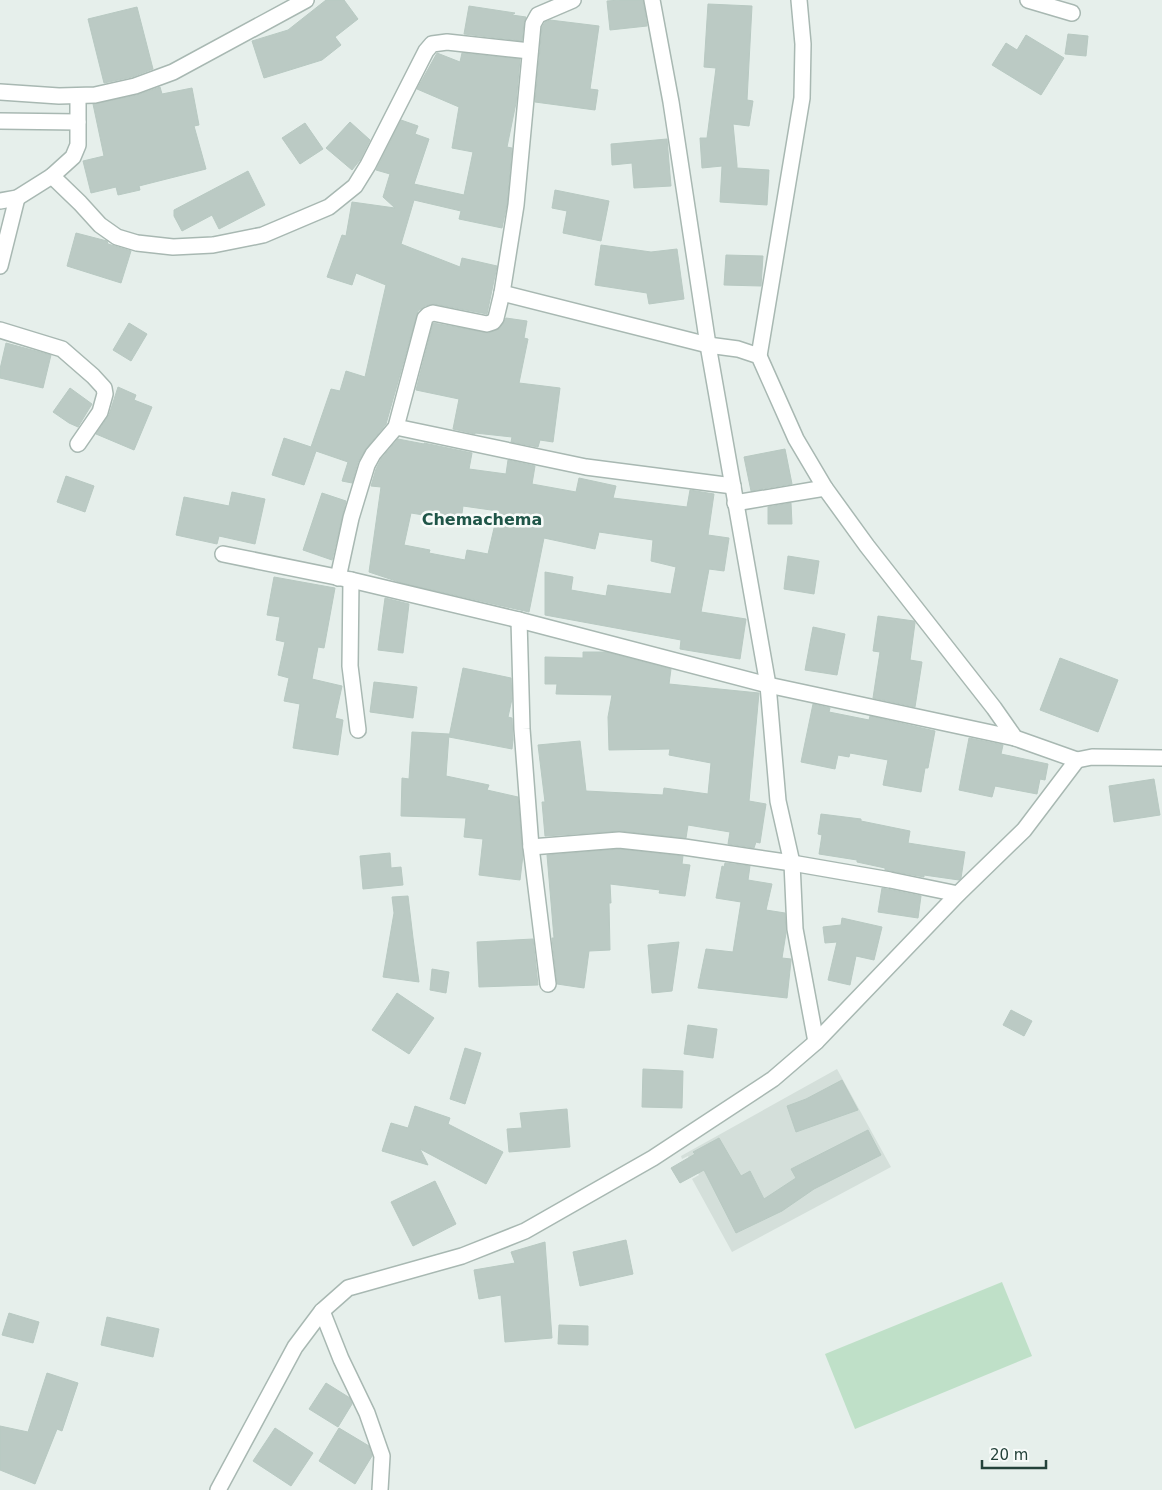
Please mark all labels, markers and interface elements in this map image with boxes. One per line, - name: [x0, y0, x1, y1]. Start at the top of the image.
- district label: Chemachema: [422, 510, 542, 529]
- scale bar: [982, 1438, 1046, 1470]
- text: 20 m: [990, 1446, 1028, 1464]

